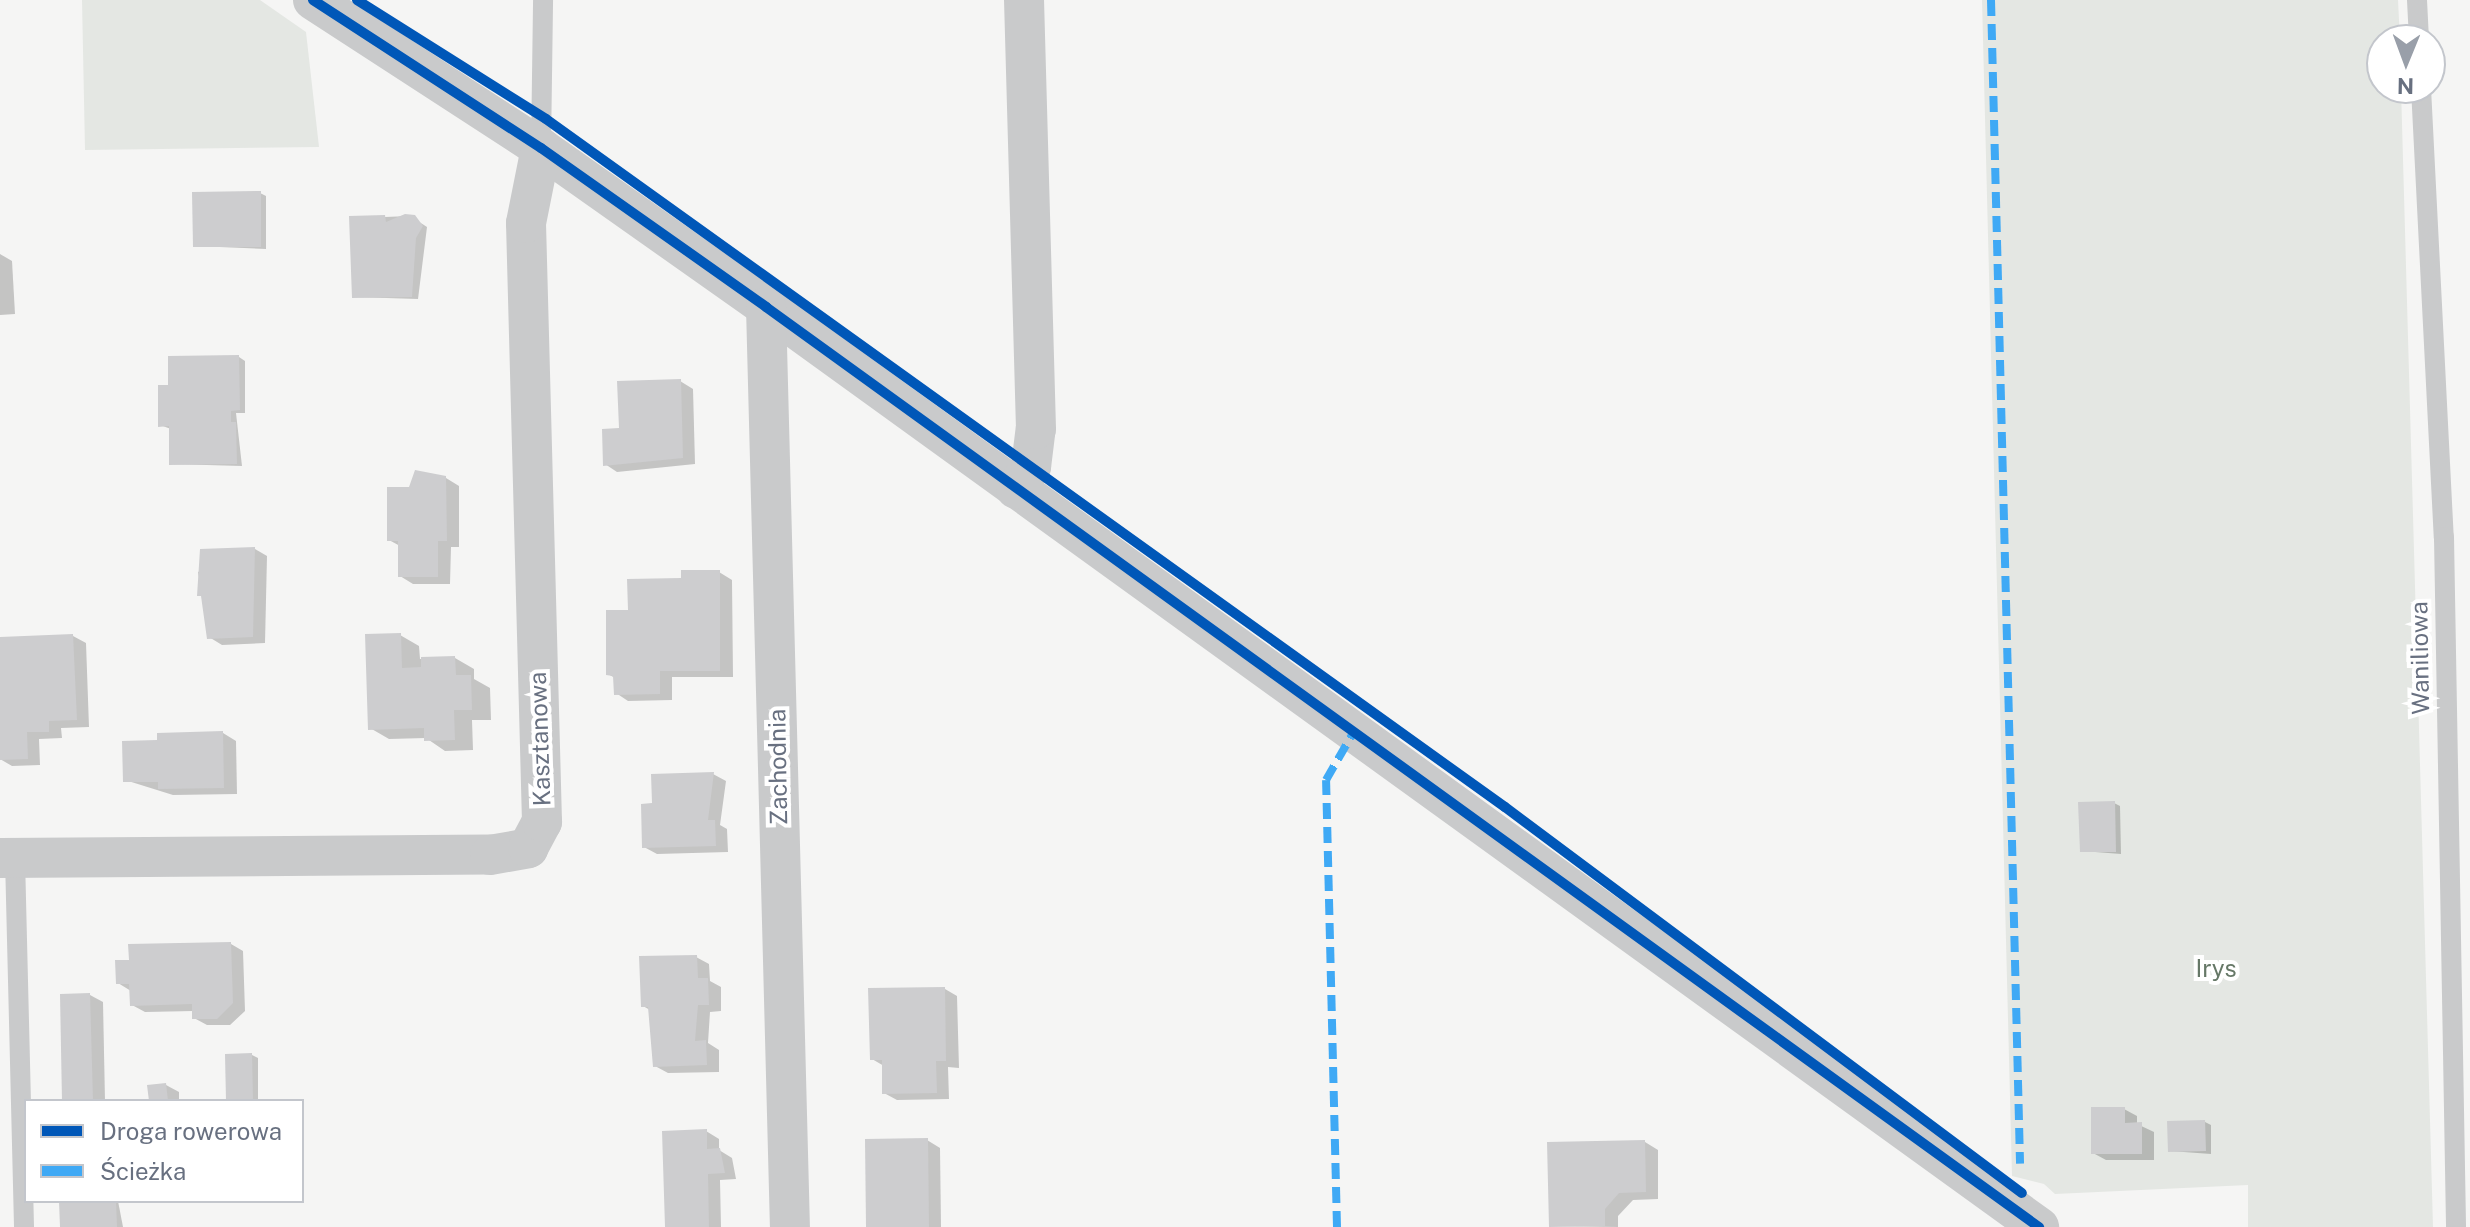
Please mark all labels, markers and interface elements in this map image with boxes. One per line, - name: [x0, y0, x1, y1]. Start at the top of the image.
- north arrow: [2366, 24, 2446, 104]
- text: N: [2397, 73, 2414, 99]
- street label: Waniliowa: [2405, 601, 2435, 715]
- street label: Kasztanowa: [523, 671, 557, 807]
- street label: Zachodnia: [763, 709, 793, 825]
- park label: Irys: [2195, 955, 2237, 983]
- legend: [24, 1099, 304, 1203]
- text: Droga rowerowa: [100, 1117, 282, 1145]
- text: Ścieżka: [100, 1157, 186, 1185]

